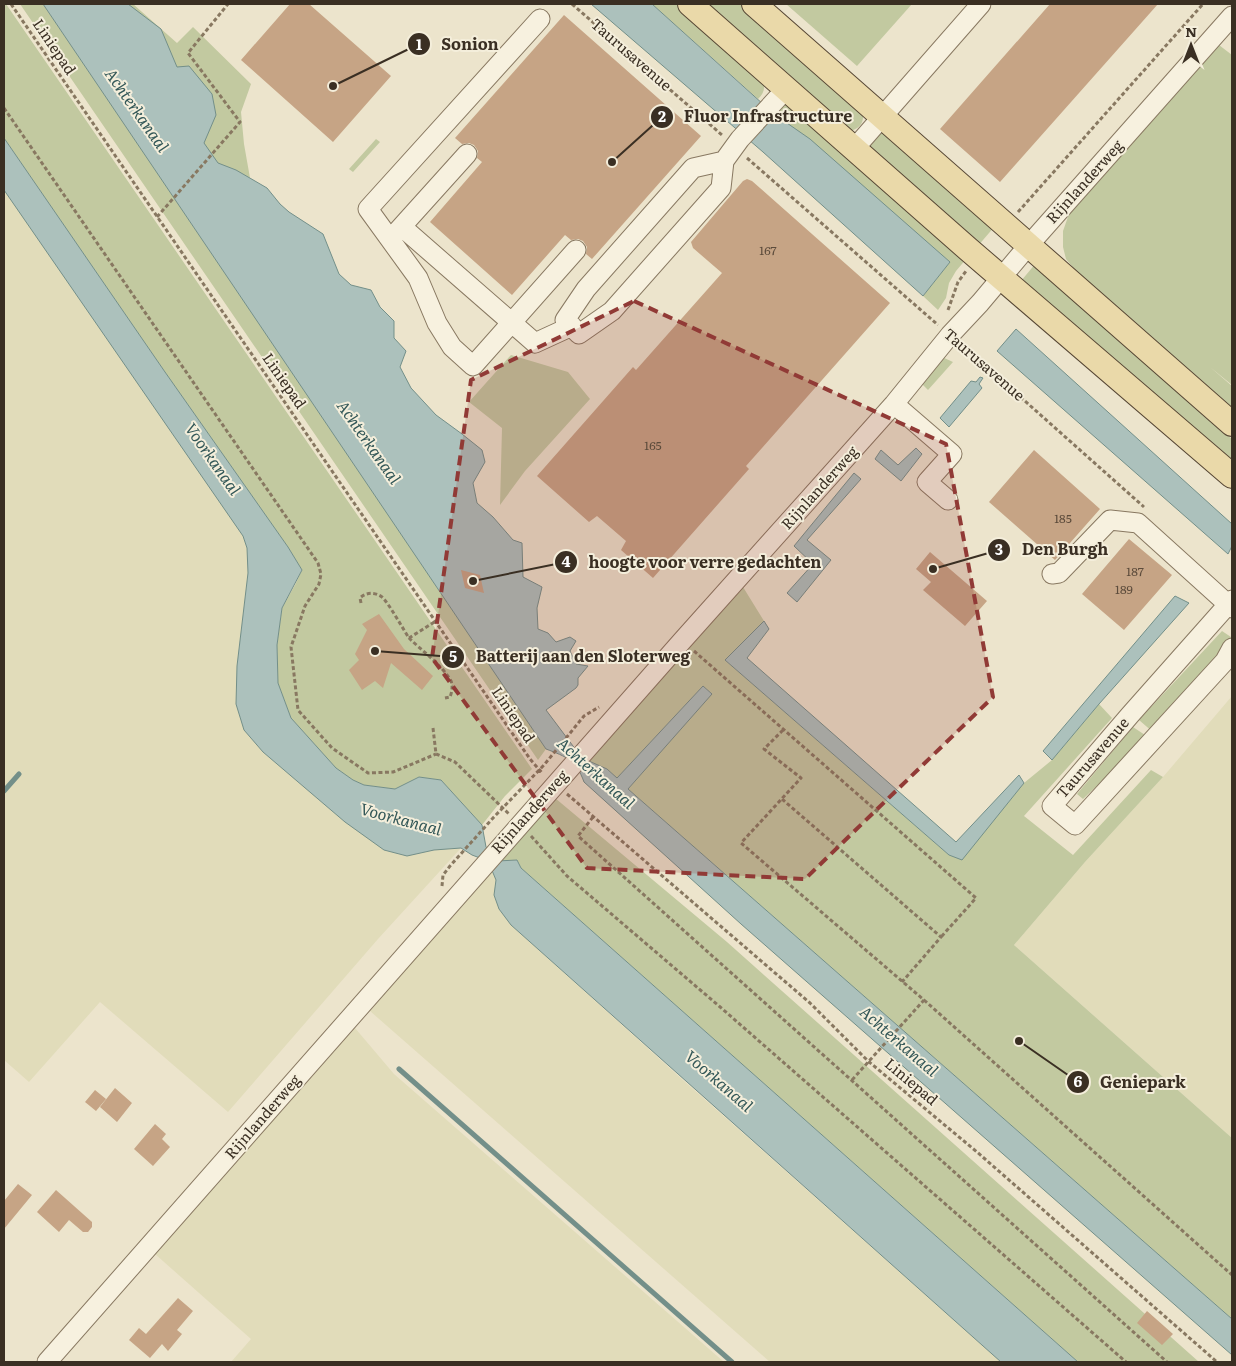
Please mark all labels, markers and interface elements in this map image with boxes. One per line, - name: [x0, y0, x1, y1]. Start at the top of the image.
- street label: Taurusavenue: [586, 12, 678, 96]
- street label: Liniepad: [28, 13, 83, 79]
- north arrow: [1166, 20, 1216, 70]
- text: N: [1185, 21, 1197, 41]
- callout: Sonion: [406, 29, 509, 60]
- text: Sonion: [441, 31, 499, 55]
- text: 1: [416, 32, 422, 55]
- water label: Achterkanaal: [100, 63, 176, 157]
- callout: Fluor Infrastructure: [649, 101, 863, 132]
- text: Fluor Infrastructure: [684, 103, 852, 127]
- text: 2: [658, 104, 666, 127]
- street label: Rijnlanderweg: [1040, 134, 1128, 228]
- house number: 167: [759, 241, 777, 259]
- street label: Taurusavenue: [939, 322, 1031, 406]
- street label: Liniepad: [258, 348, 313, 413]
- water label: Achterkanaal: [332, 395, 408, 489]
- water label: Voorkanaal: [180, 417, 248, 500]
- house number: 165: [644, 436, 662, 454]
- street label: Rijnlanderweg: [775, 440, 863, 534]
- house number: 185: [1054, 509, 1072, 527]
- callout: Den Burgh: [987, 534, 1118, 565]
- text: Den Burgh: [1022, 536, 1108, 560]
- text: 3: [995, 537, 1003, 560]
- callout: hoogte voor verre gedachten: [554, 547, 832, 578]
- text: 4: [561, 549, 571, 572]
- text: hoogte voor verre gedachten: [589, 549, 821, 573]
- house number: 187: [1126, 562, 1144, 580]
- house number: 189: [1115, 580, 1133, 598]
- callout: Batterij aan den Sloterweg: [441, 641, 700, 672]
- text: Batterij aan den Sloterweg: [476, 643, 691, 667]
- text: 5: [449, 644, 457, 667]
- street label: Liniepad: [487, 681, 542, 747]
- street label: Taurusavenue: [1050, 711, 1134, 803]
- water label: Achterkanaal: [552, 731, 641, 814]
- street label: Rijnlanderweg: [485, 764, 573, 858]
- water label: Voorkanaal: [358, 796, 445, 841]
- water label: Achterkanaal: [855, 999, 945, 1082]
- water label: Voorkanaal: [680, 1044, 759, 1117]
- street label: Liniepad: [880, 1052, 944, 1110]
- callout: Geniepark: [1065, 1067, 1196, 1098]
- street label: Rijnlanderweg: [218, 1068, 306, 1163]
- text: 6: [1074, 1069, 1083, 1092]
- text: Geniepark: [1100, 1069, 1186, 1093]

